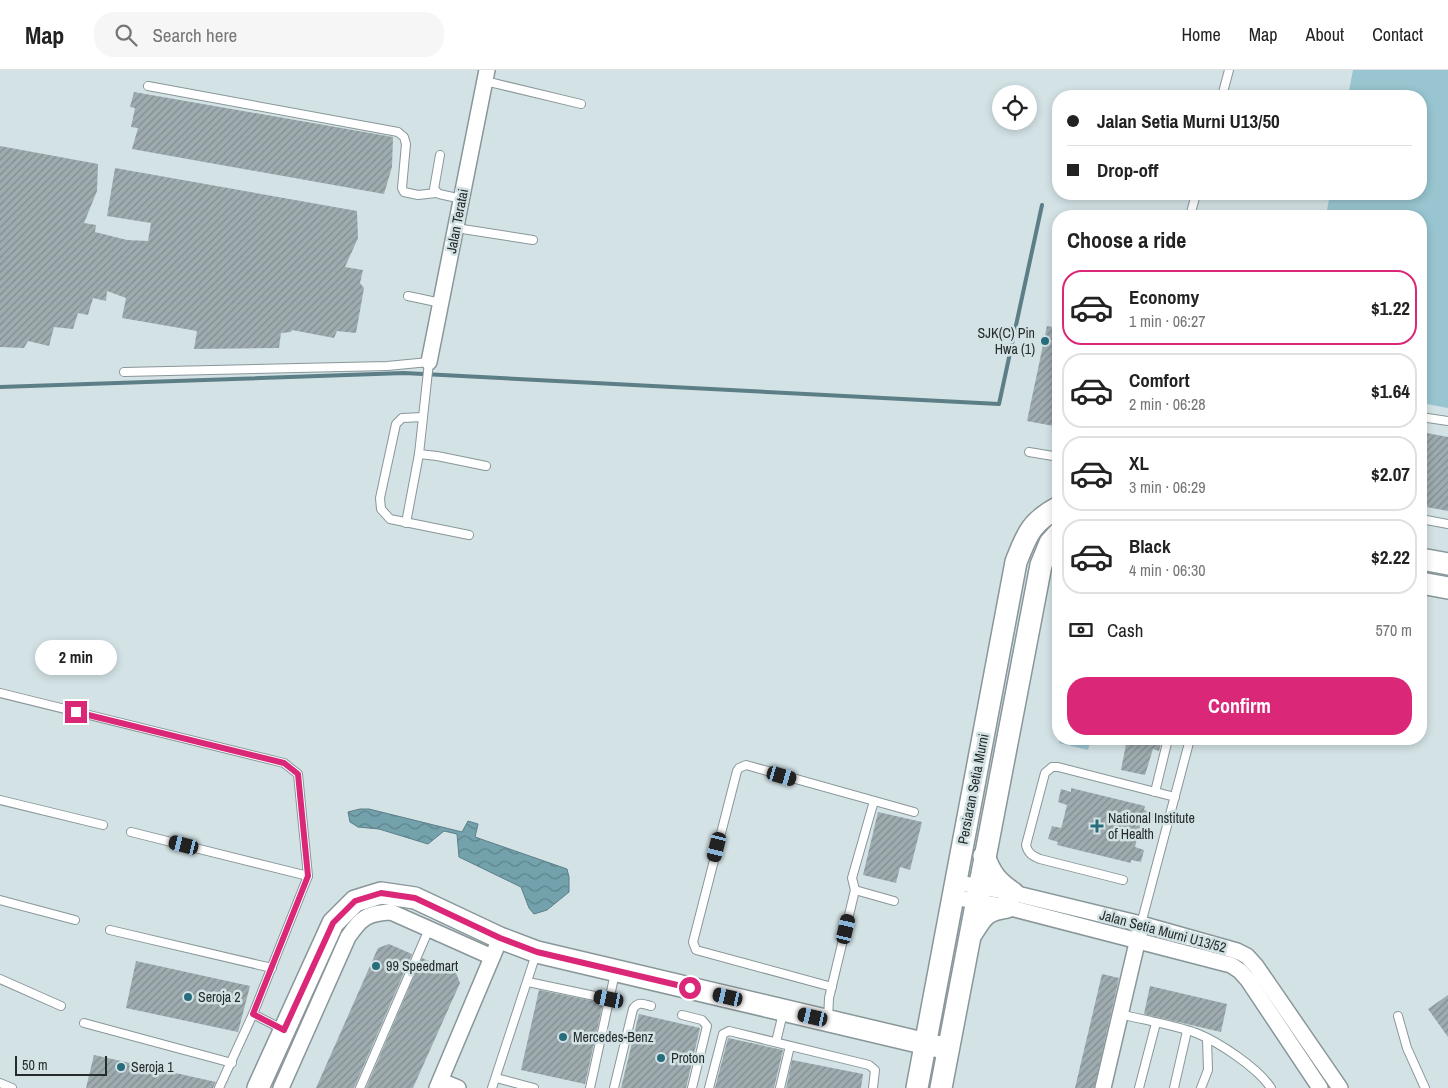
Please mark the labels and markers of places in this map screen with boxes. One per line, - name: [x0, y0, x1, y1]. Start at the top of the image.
- place label: SJK(C) Pin Hwa (1): [978, 324, 1035, 358]
- marker: SJK(C) Pin Hwa (1): [1039, 335, 1051, 347]
- place label: National Institute of Health: [1108, 809, 1195, 843]
- marker: National Institute of Health: [1090, 819, 1104, 833]
- place label: 99 Speedmart: [386, 957, 458, 975]
- marker: 99 Speedmart: [370, 960, 382, 972]
- place label: Seroja 2: [198, 988, 241, 1006]
- marker: Seroja 2: [182, 991, 194, 1003]
- place label: Mercedes-Benz: [573, 1028, 654, 1046]
- marker: Mercedes-Benz: [557, 1031, 569, 1043]
- place label: Proton: [671, 1049, 705, 1067]
- marker: Proton: [655, 1052, 667, 1064]
- place label: Seroja 1: [131, 1058, 174, 1076]
- marker: Seroja 1: [115, 1061, 127, 1073]

